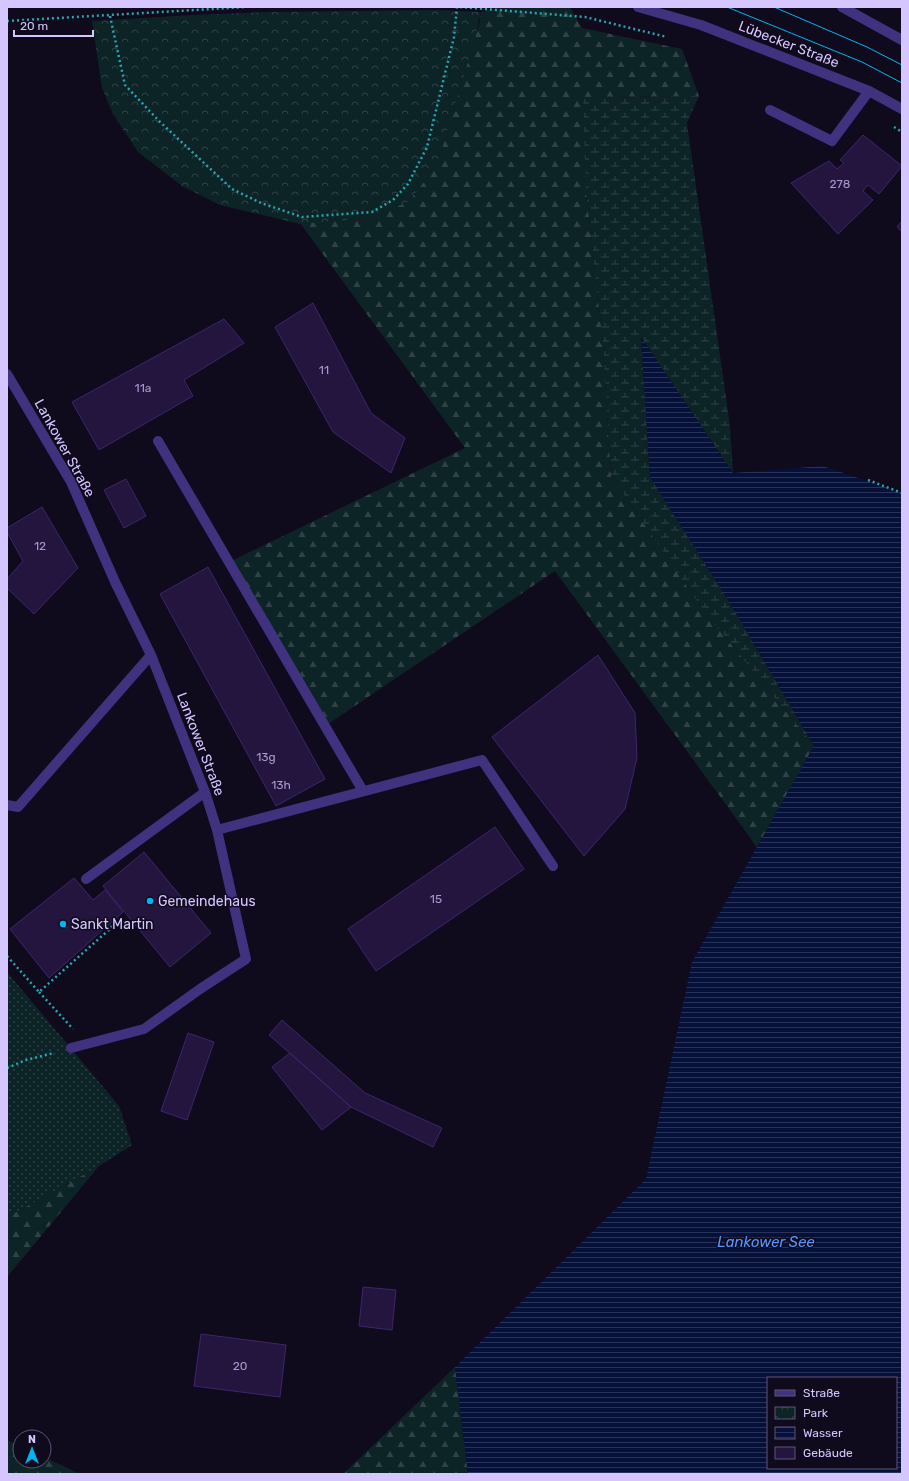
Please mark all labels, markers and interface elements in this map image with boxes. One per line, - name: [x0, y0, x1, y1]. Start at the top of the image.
- scale bar: [14, 12, 93, 38]
- street label: Lübecker Straße: [736, 17, 842, 72]
- text: 20 m: [20, 19, 48, 33]
- house number: 278: [830, 177, 850, 191]
- house number: 11: [319, 363, 329, 377]
- house number: 11a: [135, 381, 151, 395]
- street label: Lankower Straße: [31, 396, 99, 500]
- house number: 12: [34, 539, 46, 553]
- street label: Lankower Straße: [173, 690, 228, 798]
- house number: 13g: [256, 750, 276, 764]
- house number: 13h: [271, 778, 291, 792]
- house number: 15: [430, 892, 442, 906]
- place label: Gemeindehaus: [158, 893, 256, 910]
- marker: Gemeindehaus: [145, 896, 155, 906]
- place label: Sankt Martin: [71, 916, 154, 933]
- marker: Sankt Martin: [58, 919, 68, 929]
- water label: Lankower See: [717, 1233, 815, 1251]
- house number: 20: [233, 1359, 247, 1373]
- legend: [767, 1377, 897, 1469]
- text: Straße: [803, 1386, 840, 1400]
- text: Park: [803, 1406, 829, 1420]
- text: Wasser: [803, 1426, 843, 1440]
- north arrow: [12, 1429, 52, 1469]
- text: N: [28, 1433, 36, 1446]
- text: Gebäude: [803, 1446, 853, 1460]

